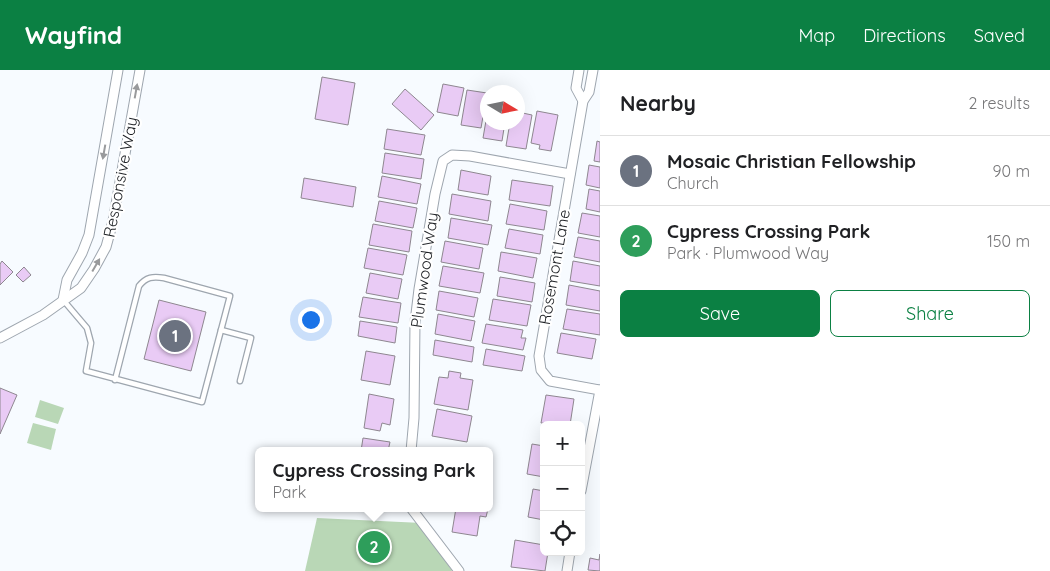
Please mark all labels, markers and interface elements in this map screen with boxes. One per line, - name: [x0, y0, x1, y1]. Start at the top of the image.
- text: Wayfind: [25, 20, 122, 50]
- text: Map: [798, 24, 835, 47]
- text: Directions: [863, 24, 946, 47]
- text: Saved: [974, 24, 1025, 47]
- one-way arrow: [132, 82, 140, 98]
- north arrow: [480, 85, 525, 130]
- text: Nearby: [620, 90, 696, 116]
- text: 2 results: [968, 93, 1030, 113]
- street label: Responsive Way: [98, 115, 142, 239]
- one-way arrow: [99, 145, 107, 161]
- text: Mosaic Christian Fellowship: [667, 149, 916, 173]
- text: 1: [633, 161, 639, 181]
- text: 90 m: [993, 161, 1030, 181]
- text: Church: [667, 173, 719, 193]
- street label: Rosemont Lane: [534, 208, 574, 326]
- street label: Plumwood Way: [406, 211, 442, 329]
- text: Cypress Crossing Park: [667, 219, 870, 243]
- text: 2: [631, 231, 641, 251]
- text: 150 m: [987, 231, 1030, 251]
- text: Park · Plumwood Way: [667, 243, 829, 263]
- one-way arrow: [92, 258, 100, 273]
- button: Save: [620, 290, 820, 337]
- button: Share: [830, 290, 1030, 337]
- your location: [298, 307, 324, 333]
- pin: 1: [159, 317, 191, 355]
- map controls: [540, 421, 585, 556]
- button: +: [540, 421, 585, 466]
- popup: [255, 447, 493, 512]
- text: Cypress Crossing Park: [272, 458, 476, 482]
- button: −: [540, 466, 585, 511]
- text: Park: [272, 482, 306, 502]
- button: locate: [540, 511, 585, 556]
- pin: 2: [358, 528, 390, 566]

